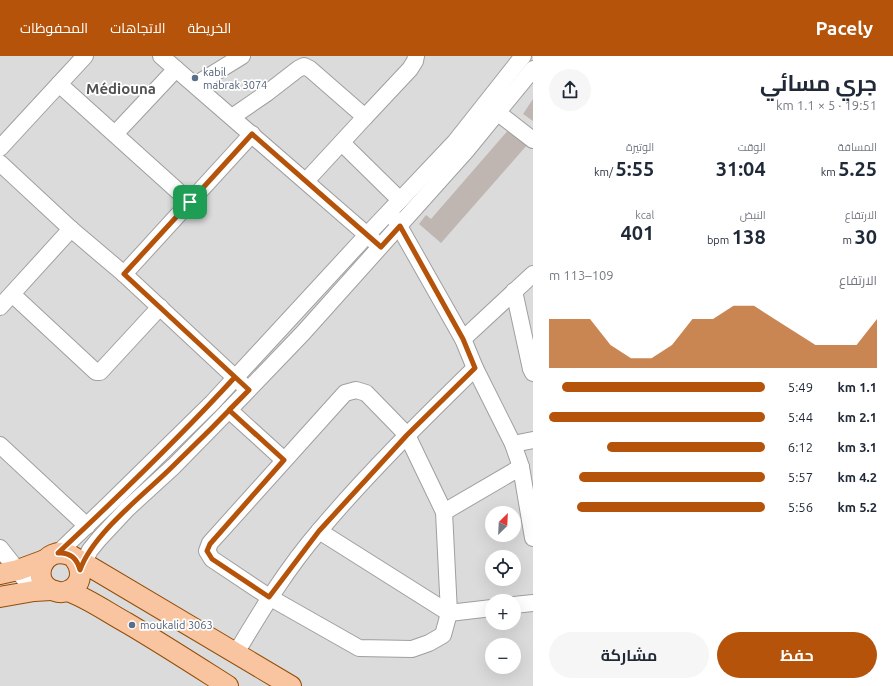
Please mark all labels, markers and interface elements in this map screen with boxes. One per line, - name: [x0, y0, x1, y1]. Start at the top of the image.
- text: Pacely: [815, 17, 873, 39]
- text: المحفوظات: [20, 20, 88, 36]
- text: الاتجاهات: [110, 20, 166, 36]
- text: الخريطة: [188, 20, 231, 36]
- place label: kabil mabrak 3074: [203, 66, 267, 91]
- button: share: [549, 69, 591, 111]
- text: جري مسائي: [760, 70, 877, 95]
- marker: kabil mabrak 3074: [190, 73, 200, 83]
- district label: Médiouna: [86, 80, 156, 97]
- text: 19:51 · 5 × 1.1 km: [776, 98, 877, 112]
- text: الوتيرة: [626, 141, 654, 153]
- text: الوقت: [738, 141, 766, 153]
- text: المسافة: [838, 141, 877, 153]
- text: 5:55: [616, 157, 654, 180]
- text: 31:04: [716, 157, 766, 180]
- text: 5.25: [838, 157, 877, 180]
- text: /km: [594, 166, 616, 178]
- text: km: [821, 166, 838, 178]
- pin: [173, 185, 207, 219]
- icon: arrive: [179, 191, 201, 213]
- text: kcal: [635, 209, 654, 221]
- text: النبض: [740, 209, 766, 221]
- text: الارتفاع: [845, 209, 877, 221]
- text: 401: [621, 221, 654, 244]
- text: 138: [732, 225, 766, 248]
- text: 30: [854, 225, 877, 248]
- text: bpm: [707, 234, 732, 246]
- text: m: [842, 234, 854, 246]
- text: 109–113 m: [549, 268, 614, 282]
- text: الارتفاع: [839, 273, 877, 287]
- text: 5:49: [788, 380, 813, 394]
- text: 1.1 km: [838, 380, 877, 394]
- text: 5:44: [788, 410, 813, 424]
- text: 2.1 km: [838, 410, 877, 424]
- text: 6:12: [788, 440, 813, 454]
- text: 3.1 km: [838, 440, 877, 454]
- text: 5:57: [788, 470, 813, 484]
- text: 4.2 km: [838, 470, 877, 484]
- text: 5:56: [788, 500, 813, 514]
- text: 5.2 km: [838, 500, 877, 514]
- north arrow: [485, 506, 521, 542]
- map controls: [485, 506, 521, 674]
- button: locate: [485, 550, 521, 586]
- button: +: [485, 594, 521, 630]
- place label: moukalid 3063: [140, 619, 213, 631]
- marker: moukalid 3063: [127, 620, 137, 630]
- button: مشاركة: [549, 632, 709, 678]
- button: حفظ: [717, 632, 877, 678]
- button: −: [485, 638, 521, 674]

